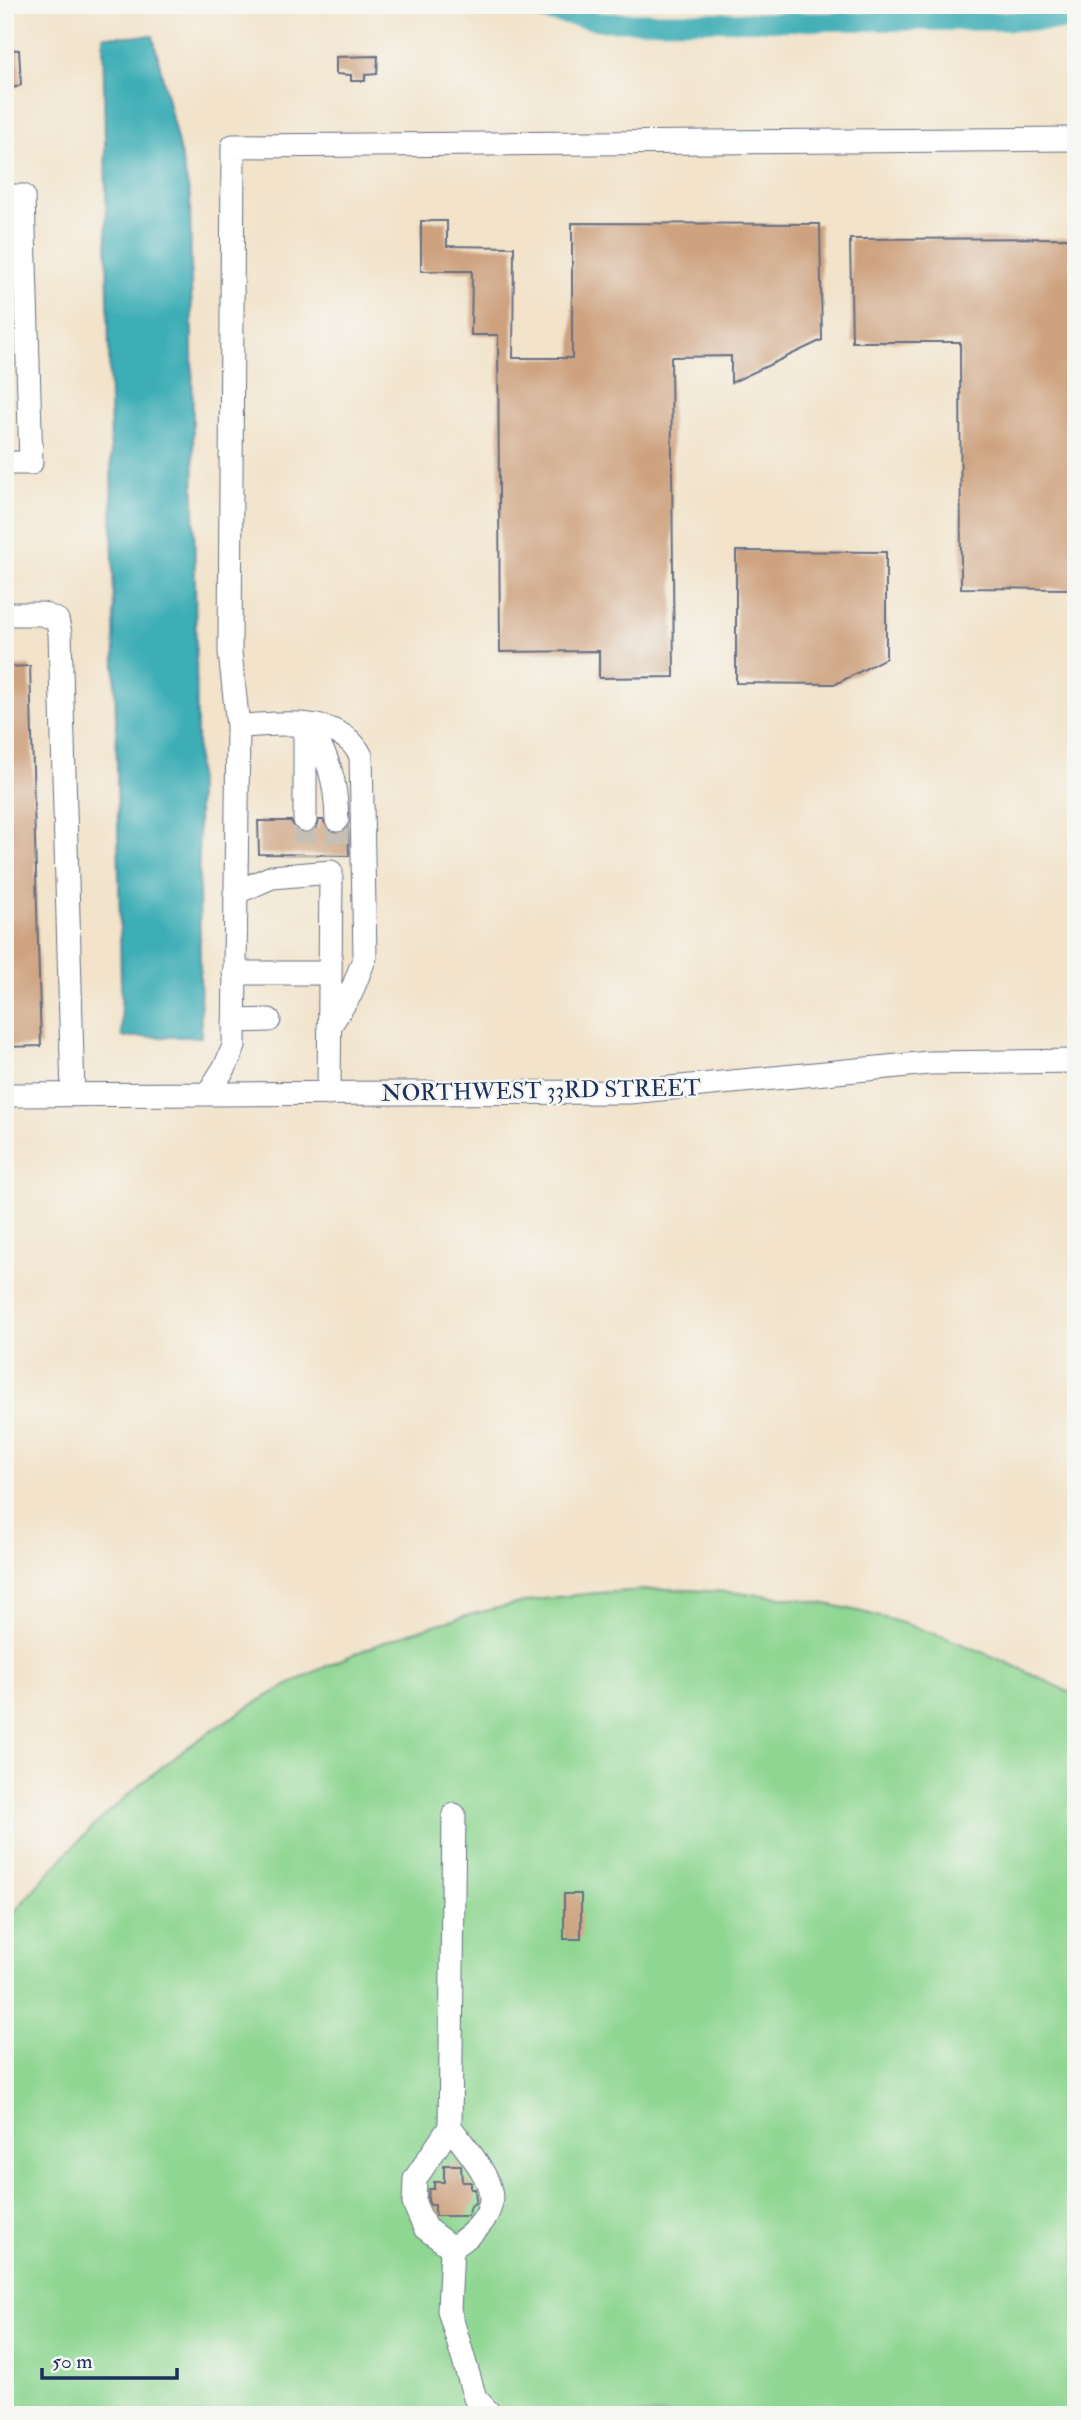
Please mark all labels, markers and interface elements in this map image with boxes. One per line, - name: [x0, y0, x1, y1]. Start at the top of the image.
- street label: NORTHWEST 33RD STREET: [381, 1073, 701, 1108]
- scale bar: [42, 2336, 177, 2380]
- text: 50 m: [52, 2348, 93, 2375]

